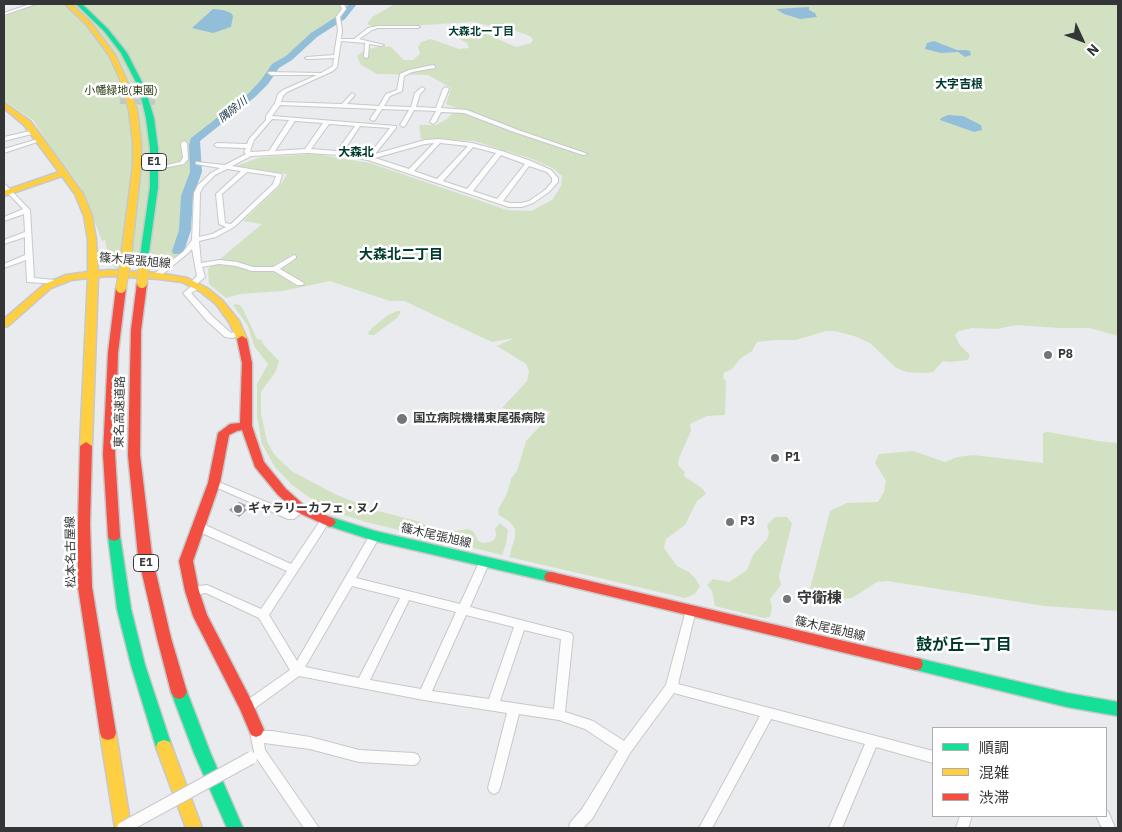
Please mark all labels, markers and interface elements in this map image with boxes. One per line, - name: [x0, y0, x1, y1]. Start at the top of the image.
- north arrow: [1057, 15, 1107, 65]
- district label: 大森北一丁目: [448, 25, 514, 39]
- text: N: [1083, 40, 1103, 60]
- district label: 大字吉根: [935, 78, 983, 92]
- park label: 小幡緑地(東園): [84, 84, 158, 98]
- water label: 隅除川: [216, 95, 250, 125]
- district label: 大森北: [338, 146, 374, 160]
- road number: E1: [142, 154, 166, 170]
- district label: 大森北二丁目: [359, 247, 443, 263]
- street label: 篠木尾張旭線: [99, 251, 171, 271]
- place label: P8: [1058, 348, 1073, 362]
- marker: P8: [1042, 349, 1054, 361]
- street label: 東名高速道路: [112, 376, 128, 448]
- marker: 国立病院機構東尾張病院: [395, 412, 409, 426]
- place label: 国立病院機構東尾張病院: [413, 412, 545, 426]
- place label: P1: [785, 451, 800, 465]
- marker: P1: [769, 452, 781, 464]
- place label: ギャラリーカフェ・ヌノ: [248, 502, 380, 516]
- marker: ギャラリーカフェ・ヌノ: [232, 503, 244, 515]
- place label: P3: [740, 515, 755, 529]
- street label: 松本名古屋線: [63, 516, 79, 588]
- marker: P3: [724, 516, 736, 528]
- street label: 篠木尾張旭線: [399, 521, 473, 551]
- road number: E1: [134, 554, 158, 572]
- place label: 守衛棟: [797, 590, 842, 608]
- marker: 守衛棟: [781, 593, 793, 605]
- street label: 篠木尾張旭線: [793, 614, 867, 644]
- district label: 鼓が丘一丁目: [916, 635, 1012, 655]
- legend: [932, 727, 1107, 817]
- text: 順調: [979, 738, 1009, 757]
- text: 混雑: [979, 763, 1009, 782]
- text: 渋滞: [979, 788, 1009, 807]

